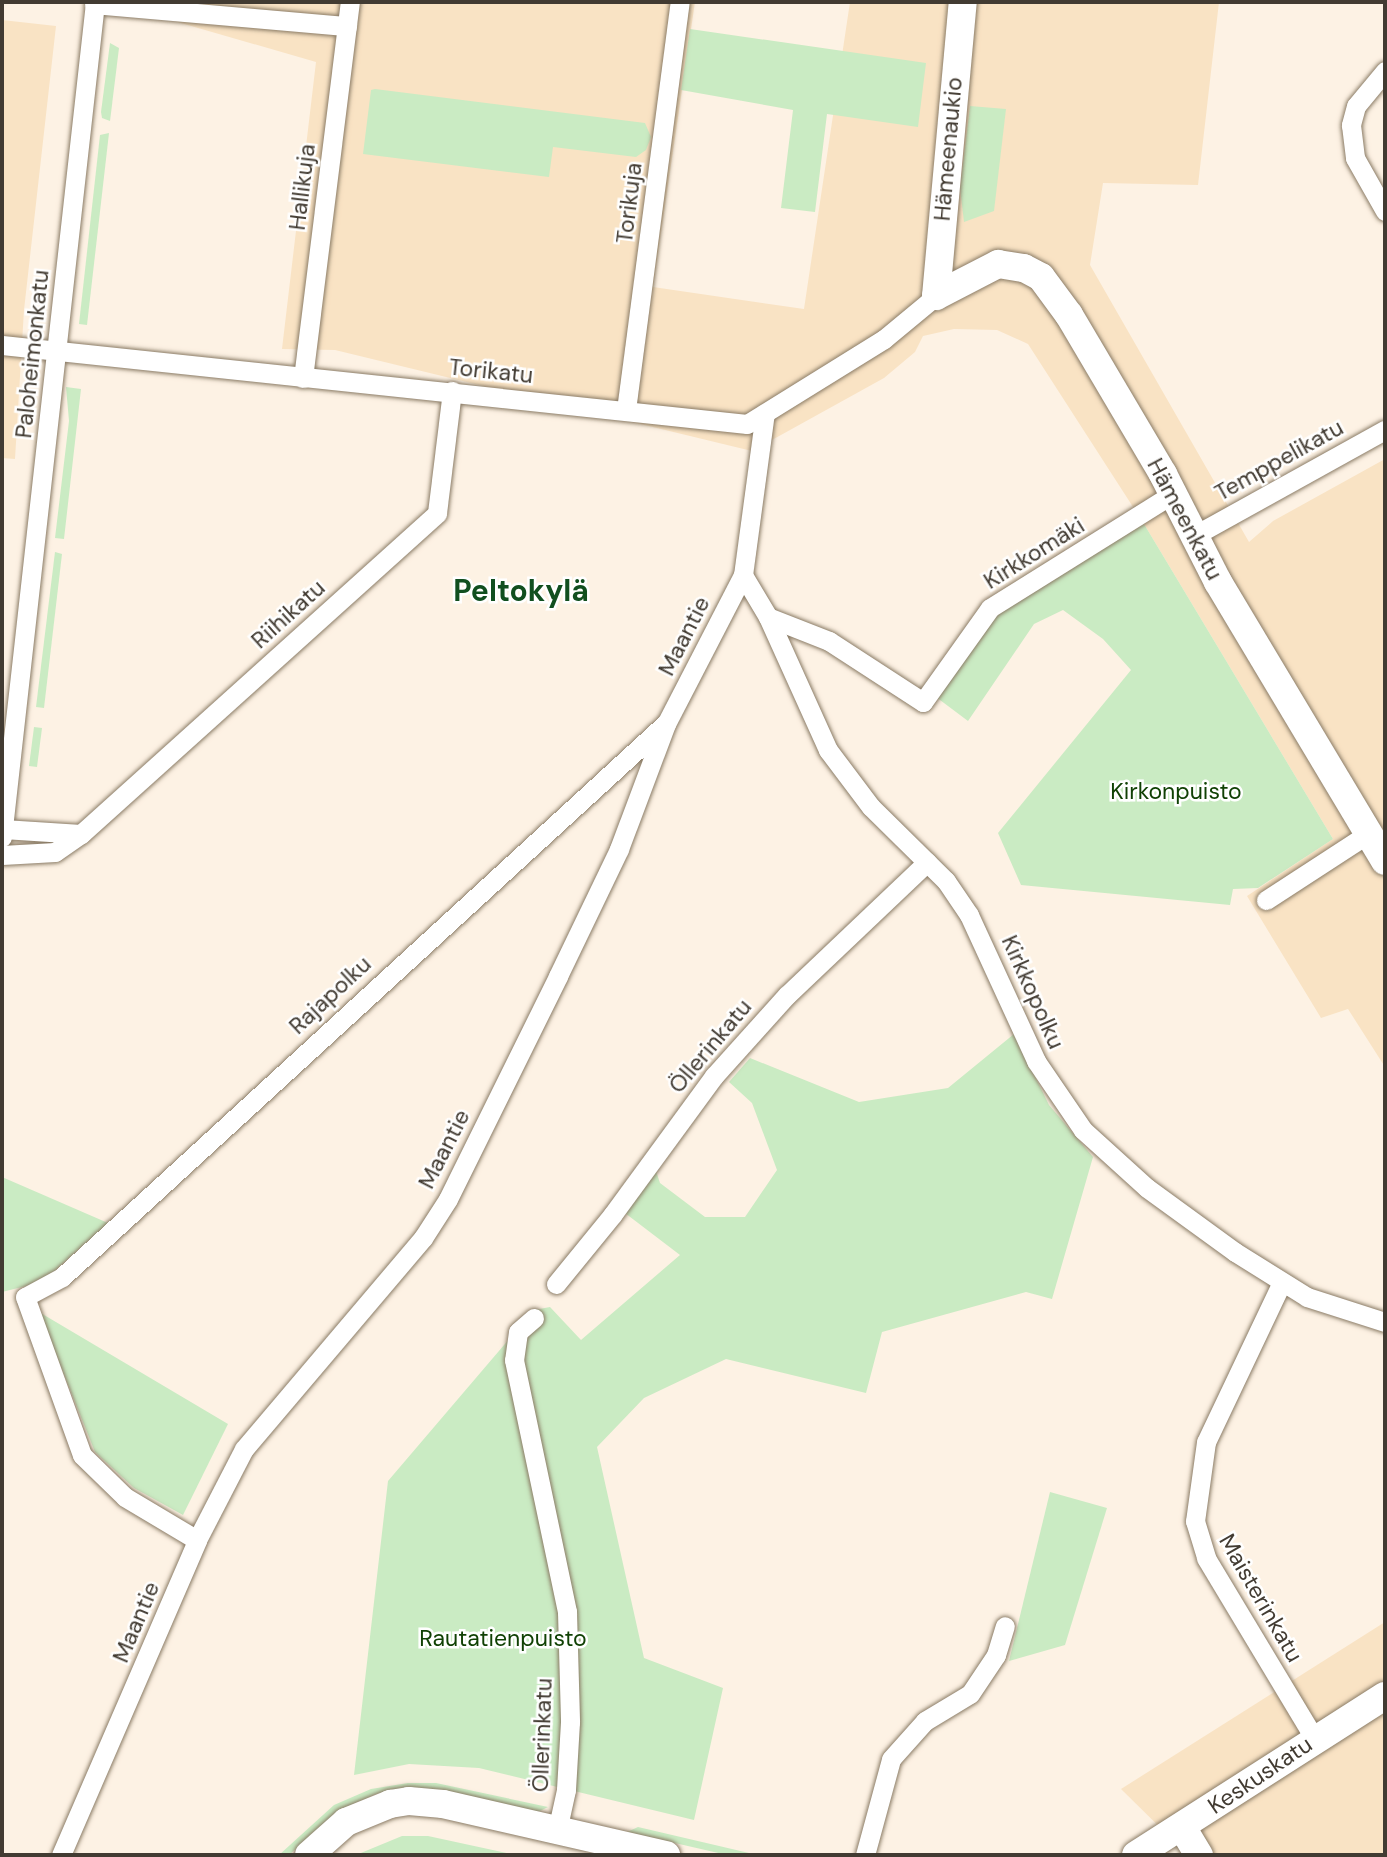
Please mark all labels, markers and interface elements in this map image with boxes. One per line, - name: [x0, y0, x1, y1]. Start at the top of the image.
- street label: Hämeenaukio: [928, 76, 968, 222]
- street label: Hallikuja: [283, 142, 321, 232]
- street label: Torikuja: [610, 161, 648, 245]
- street label: Paloheimonkatu: [9, 268, 55, 440]
- street label: Torikatu: [448, 353, 534, 389]
- street label: Temppelikatu: [1210, 413, 1348, 507]
- street label: Hämeenkatu: [1141, 453, 1229, 585]
- street label: Kirkkomäki: [979, 511, 1089, 595]
- district label: Peltokylä: [453, 573, 589, 609]
- street label: Riihikatu: [246, 574, 330, 654]
- street label: Maantie: [652, 592, 716, 680]
- park label: Kirkonpuisto: [1110, 777, 1242, 805]
- street label: Kirkkopolku: [996, 931, 1070, 1053]
- street label: Rajapolku: [283, 950, 377, 1040]
- street label: Öllerinkatu: [663, 993, 757, 1099]
- street label: Maantie: [412, 1105, 476, 1193]
- street label: Maisterinkatu: [1213, 1529, 1309, 1667]
- street label: Maantie: [107, 1577, 165, 1667]
- park label: Rautatienpuisto: [419, 1624, 587, 1652]
- street label: Öllerinkatu: [526, 1677, 558, 1793]
- street label: Keskuskatu: [1203, 1730, 1317, 1820]

